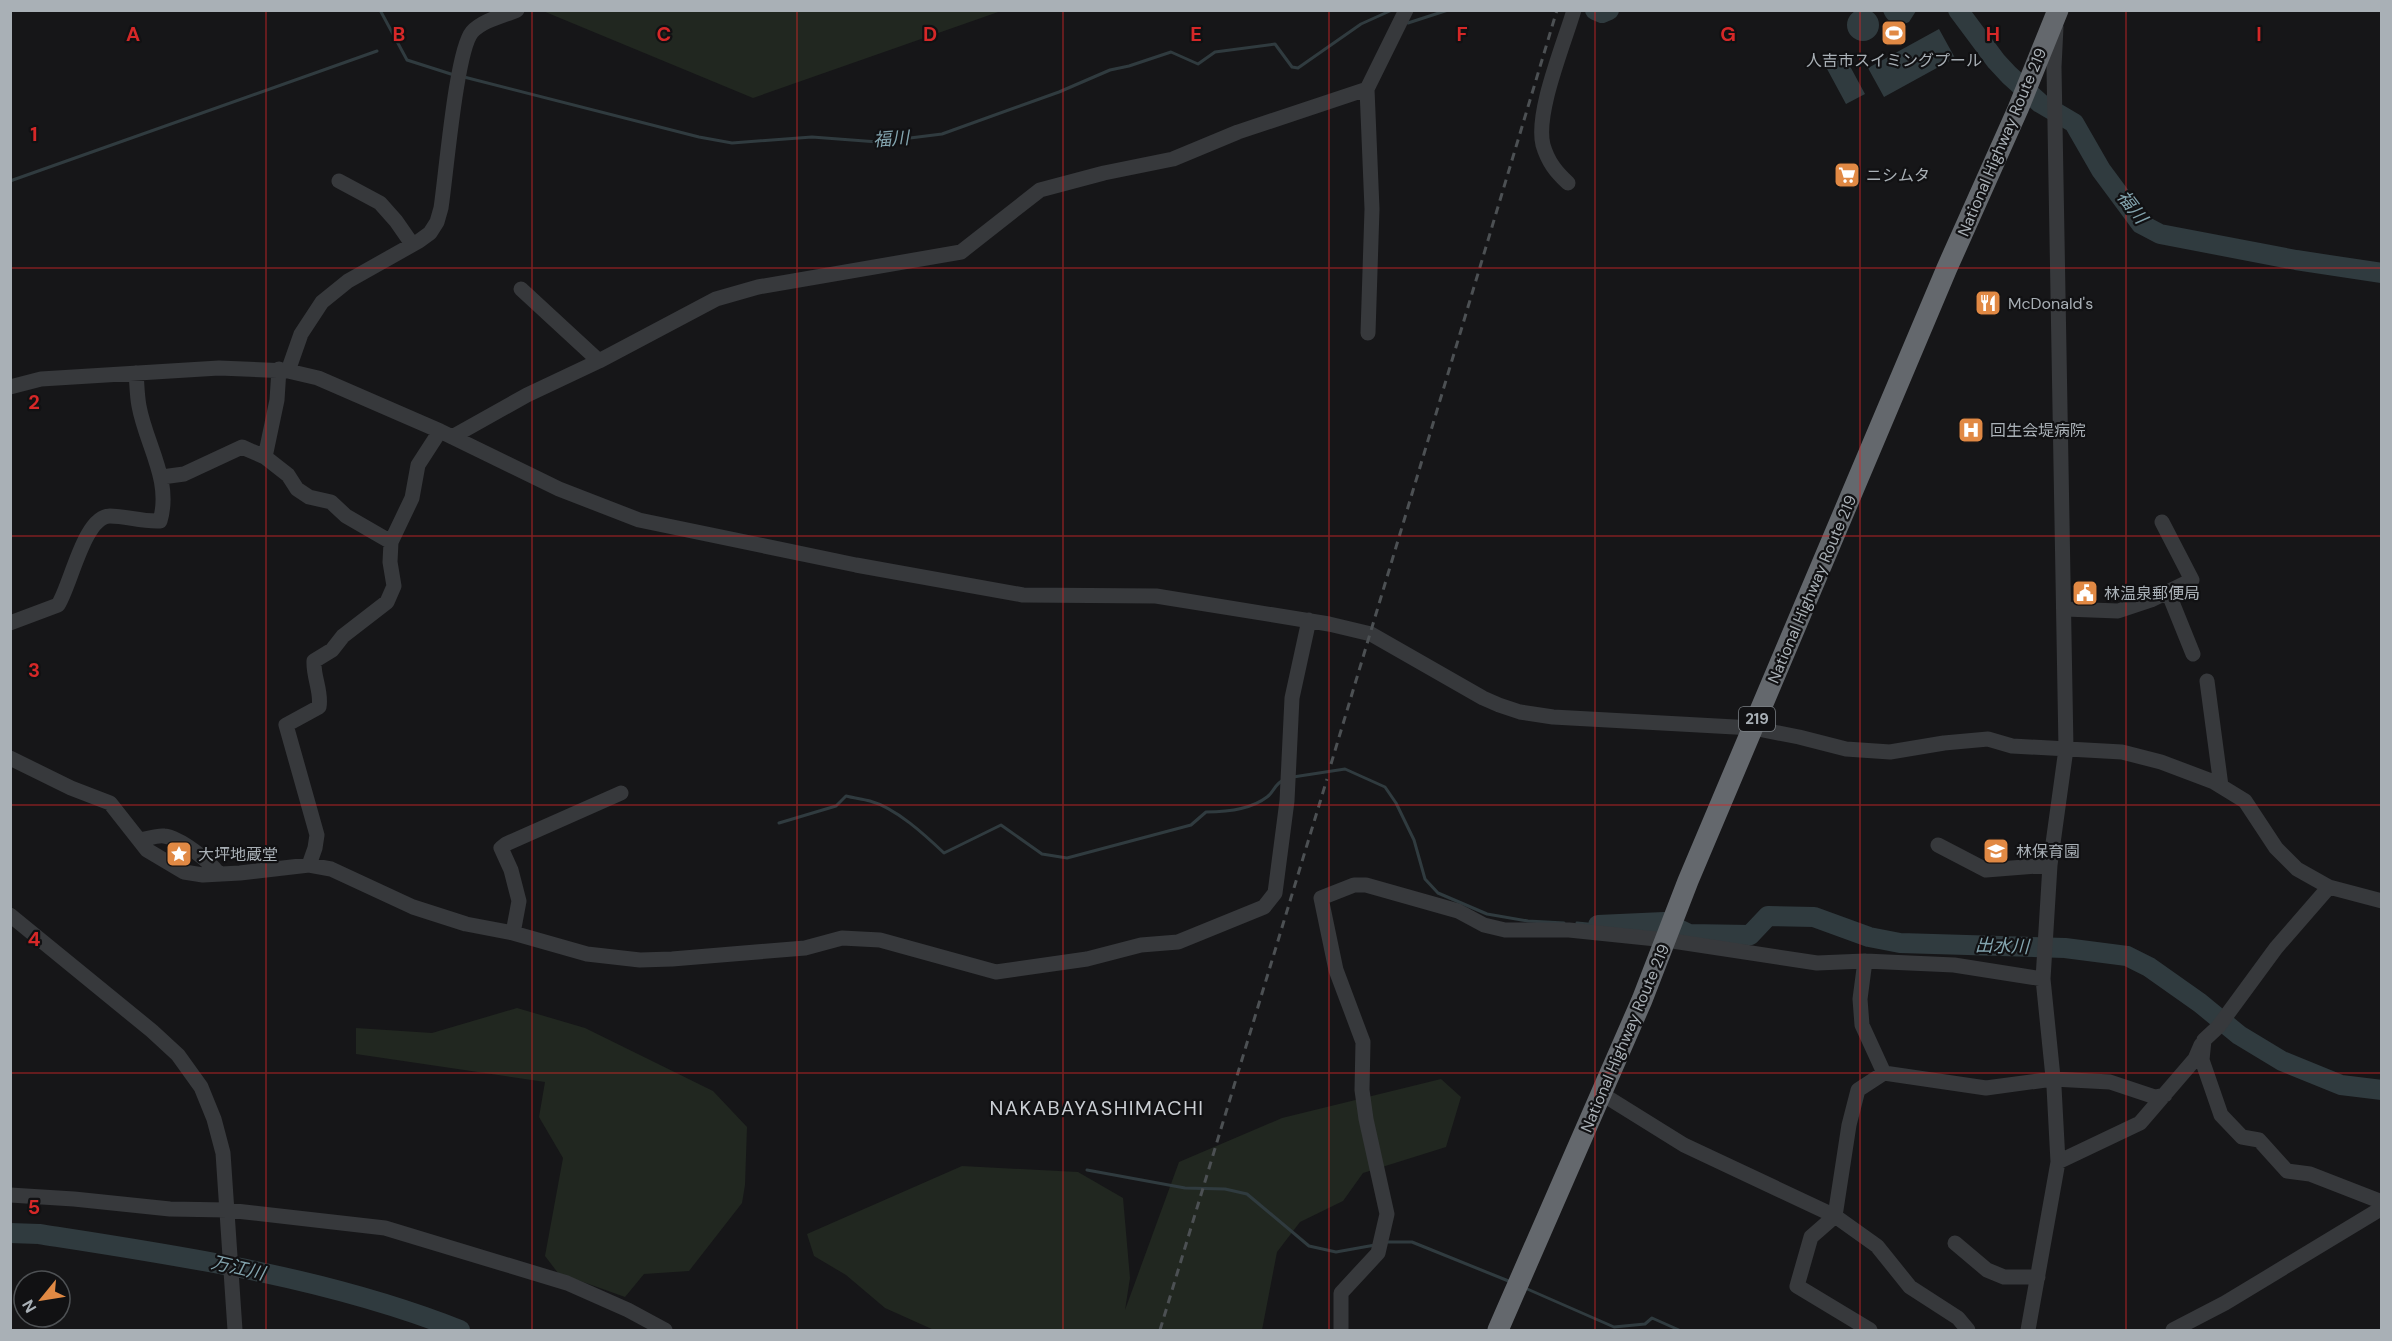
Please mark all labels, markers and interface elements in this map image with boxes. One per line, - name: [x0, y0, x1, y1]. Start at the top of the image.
- sports icon: 人吉市スイミングプール: [1879, 18, 1909, 48]
- text: A: [126, 21, 140, 47]
- text: B: [393, 21, 405, 47]
- text: C: [657, 21, 671, 47]
- text: D: [923, 21, 937, 47]
- text: E: [1190, 21, 1202, 47]
- text: F: [1456, 21, 1468, 47]
- text: G: [1720, 21, 1736, 47]
- text: H: [1986, 21, 2000, 47]
- text: I: [2256, 21, 2262, 47]
- street label: National Highway Route 219: [1953, 45, 2051, 239]
- place label: 人吉市スイミングプール: [1806, 50, 1982, 71]
- text: 1: [30, 121, 38, 147]
- water label: 福川: [872, 126, 912, 152]
- supermarket icon: ニシムタ: [1832, 160, 1862, 190]
- place label: ニシムタ: [1866, 165, 1930, 186]
- water label: 福川: [2111, 185, 2154, 230]
- restaurant icon: McDonald's: [1973, 288, 2003, 318]
- place label: McDonald's: [2008, 293, 2093, 314]
- text: 2: [28, 389, 40, 415]
- hospital icon: 回生会堤病院: [1956, 415, 1986, 445]
- place label: 回生会堤病院: [1990, 420, 2086, 441]
- street label: National Highway Route 219: [1763, 492, 1861, 686]
- public building icon: 林温泉郵便局: [2070, 578, 2100, 608]
- place label: 林温泉郵便局: [2104, 583, 2200, 604]
- text: 3: [28, 657, 40, 683]
- road number: 219: [1739, 707, 1775, 731]
- school or university icon: 林保育園: [1981, 836, 2011, 866]
- place icon: 大坪地蔵堂: [164, 839, 194, 869]
- place label: 林保育園: [2016, 841, 2080, 862]
- place label: 大坪地蔵堂: [198, 844, 278, 865]
- text: 4: [28, 926, 41, 952]
- water label: 出水川: [1975, 933, 2031, 959]
- street label: National Highway Route 219: [1576, 941, 1674, 1135]
- district label: NAKABAYASHIMACHI: [990, 1095, 1204, 1121]
- text: 5: [28, 1194, 40, 1220]
- water label: 万江川: [209, 1250, 269, 1286]
- north arrow: [12, 1269, 72, 1329]
- text: N: [17, 1296, 41, 1317]

